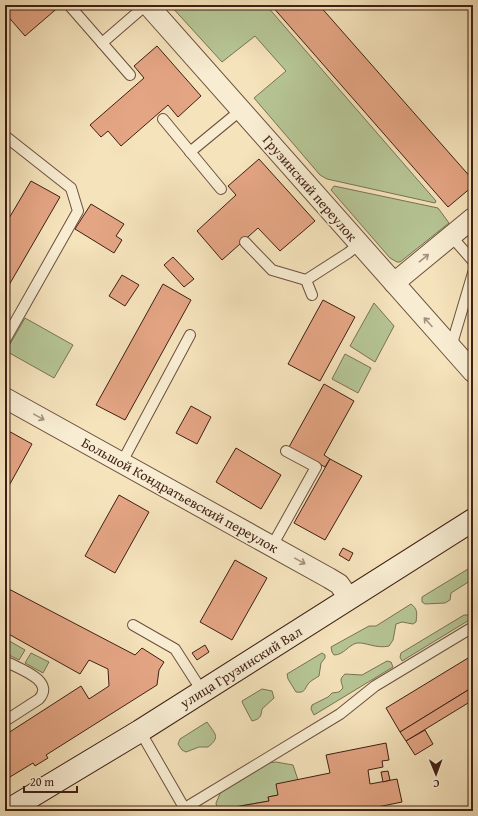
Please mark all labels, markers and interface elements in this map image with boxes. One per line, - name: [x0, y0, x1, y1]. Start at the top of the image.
- street label: Грузинский переулок: [258, 130, 362, 246]
- one-way arrow: [418, 254, 429, 262]
- one-way arrow: [423, 317, 433, 327]
- one-way arrow: [33, 413, 45, 421]
- street label: Большой Кондратьевский переулок: [78, 432, 283, 558]
- one-way arrow: [294, 558, 306, 566]
- street label: улица Грузинский Вал: [175, 621, 306, 713]
- north arrow: [416, 754, 456, 794]
- scale bar: [24, 768, 77, 794]
- text: 20 m: [30, 773, 54, 790]
- text: С: [433, 776, 439, 792]

